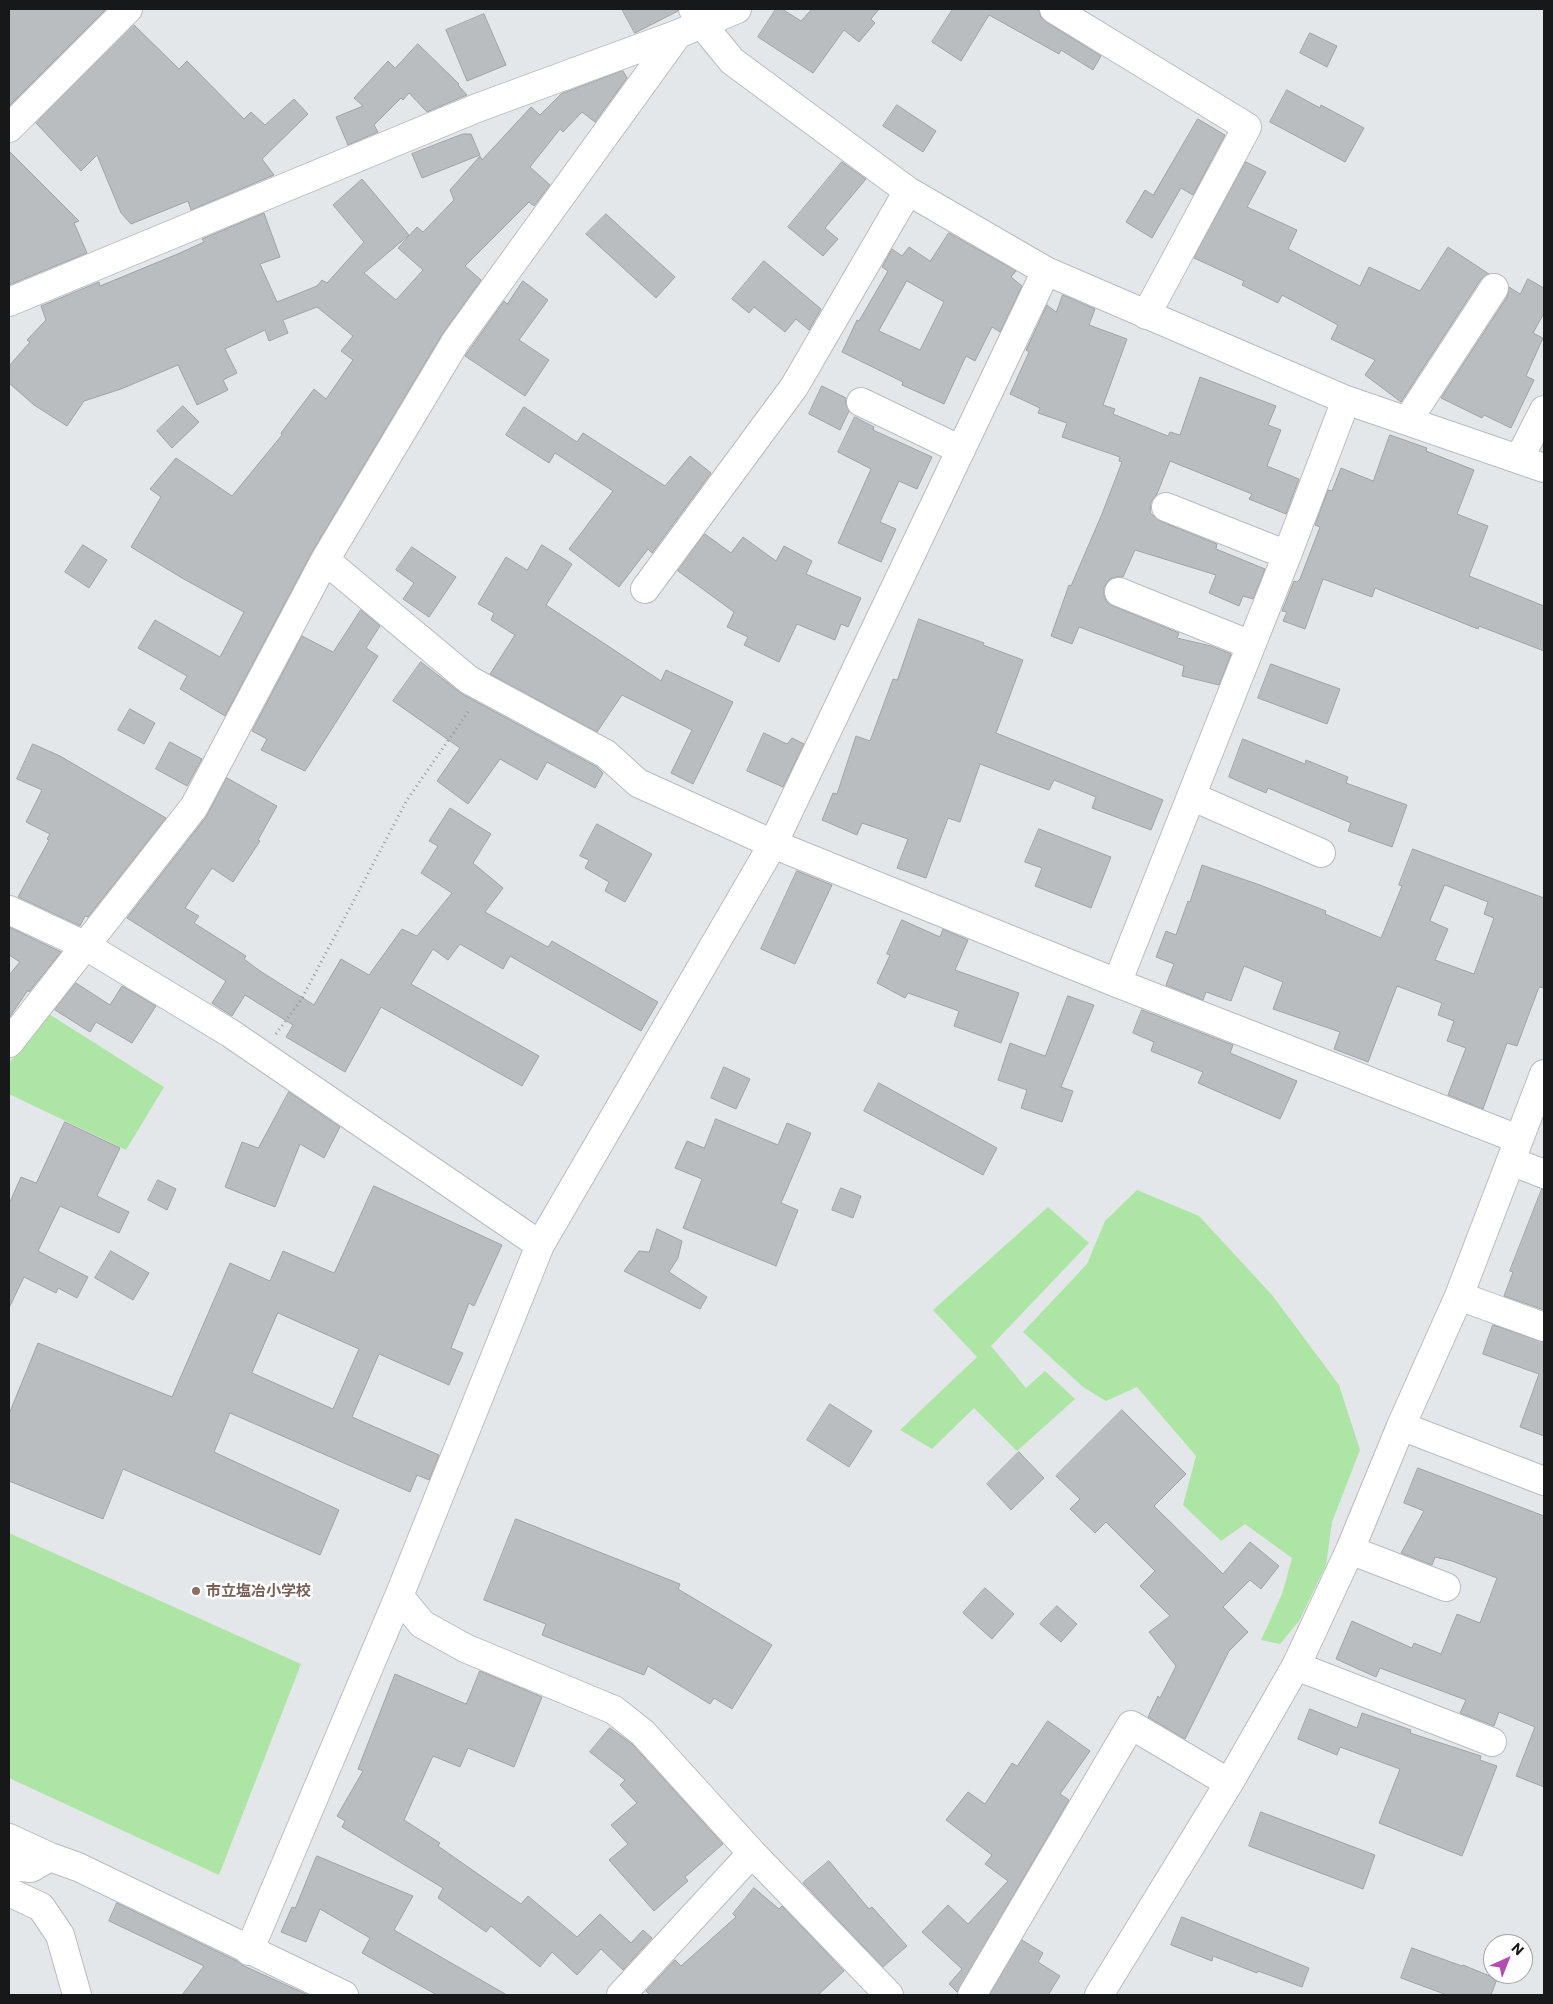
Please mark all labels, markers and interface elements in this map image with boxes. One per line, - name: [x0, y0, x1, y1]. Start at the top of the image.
- place label: 市立塩冶小学校: [206, 1582, 311, 1600]
- marker: 市立塩冶小学校: [190, 1585, 202, 1597]
- north arrow: [1483, 1934, 1533, 1984]
- text: N: [1508, 1939, 1528, 1958]

